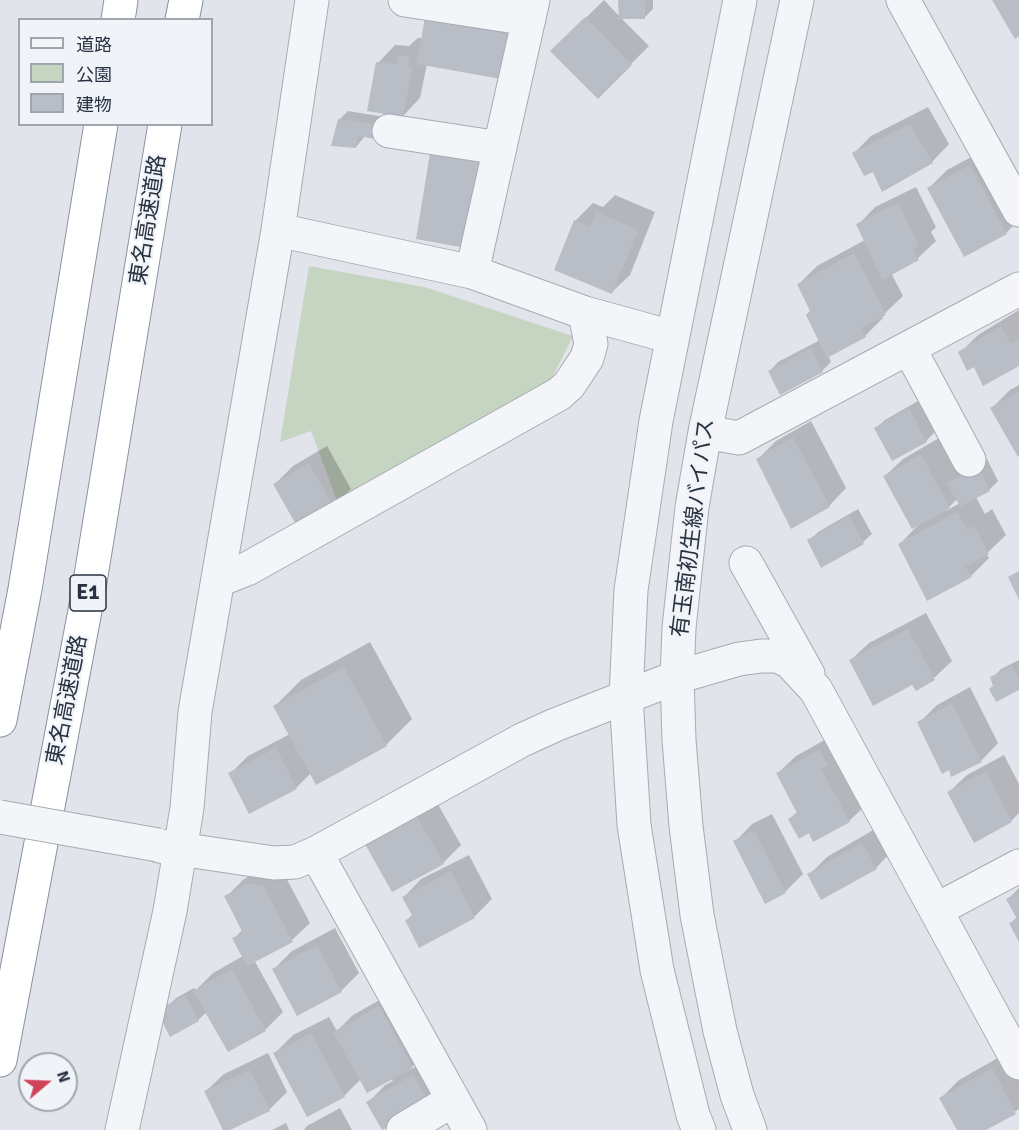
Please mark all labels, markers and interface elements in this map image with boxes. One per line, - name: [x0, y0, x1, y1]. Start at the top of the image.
- legend: [18, 18, 213, 126]
- text: 道路: [76, 34, 112, 56]
- text: 公園: [76, 64, 112, 86]
- text: 建物: [76, 94, 112, 116]
- street label: 東名高速道路: [126, 153, 172, 287]
- street label: 有玉南初生線バイパス: [667, 417, 721, 639]
- road number: E1: [70, 575, 106, 611]
- street label: 東名高速道路: [42, 633, 94, 767]
- north arrow: [18, 1052, 78, 1112]
- text: N: [52, 1068, 74, 1085]

